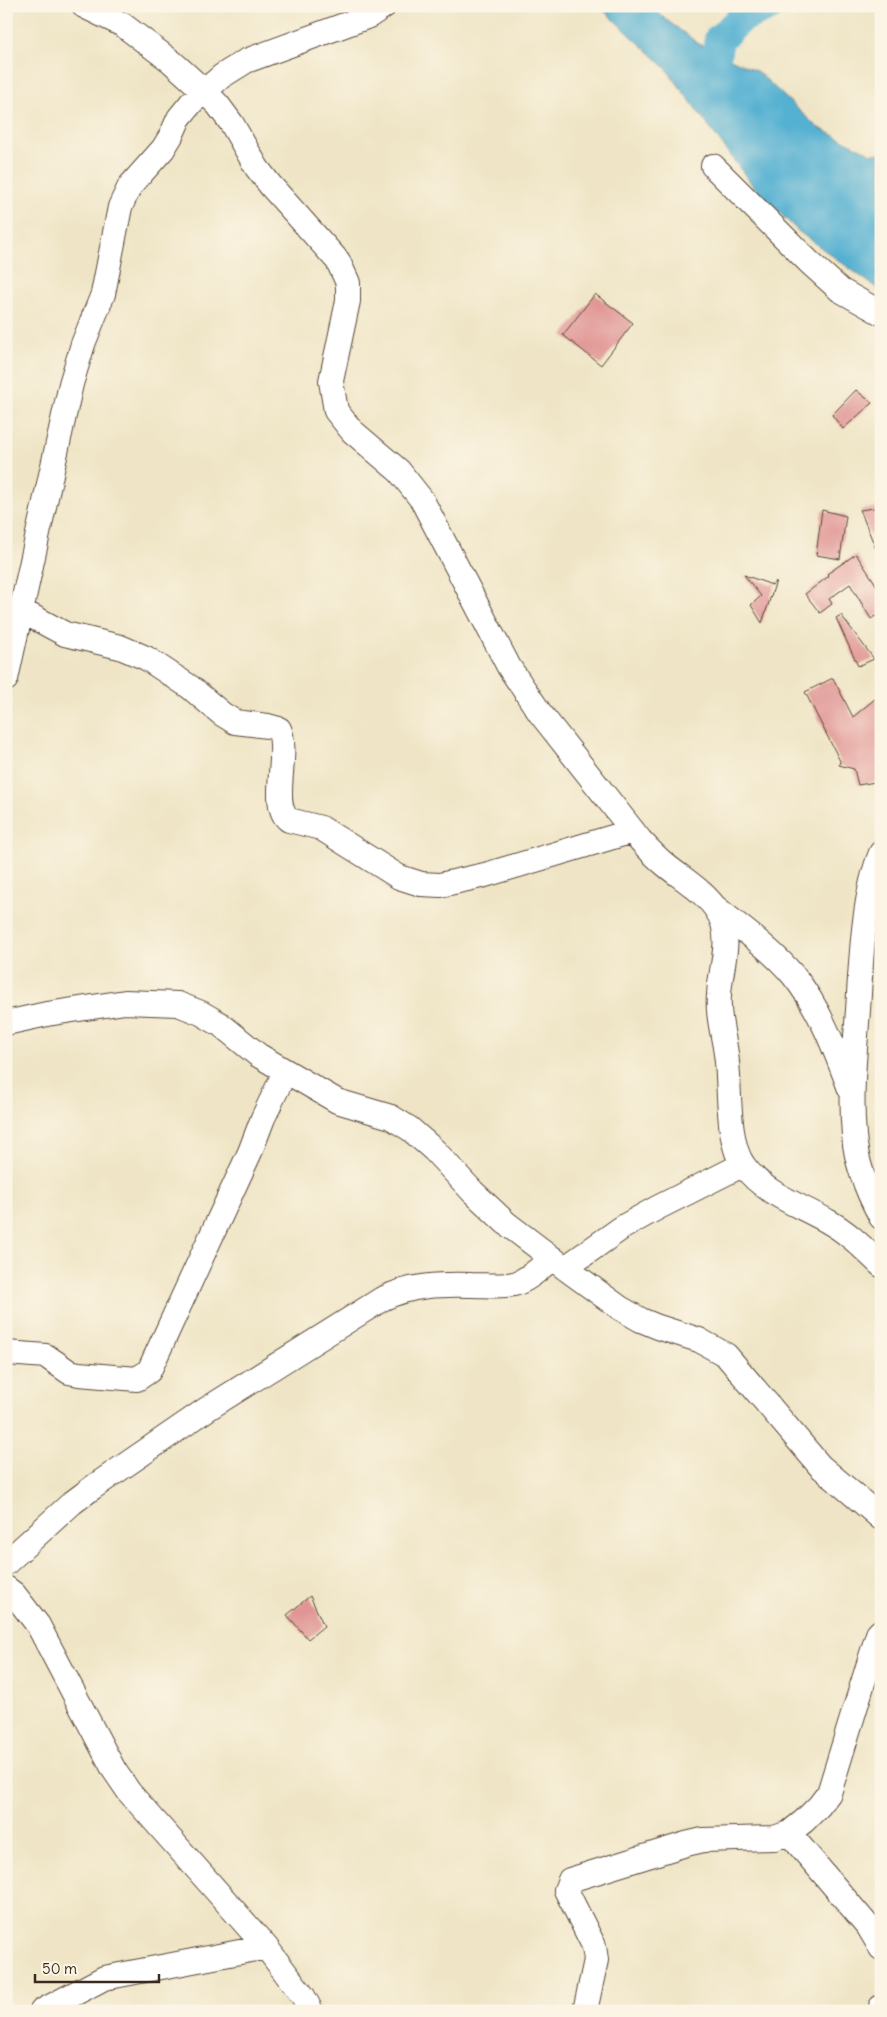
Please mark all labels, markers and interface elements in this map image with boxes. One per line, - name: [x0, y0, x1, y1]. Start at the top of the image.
- scale bar: [35, 1952, 159, 1984]
- text: 50 m: [42, 1959, 77, 1978]

